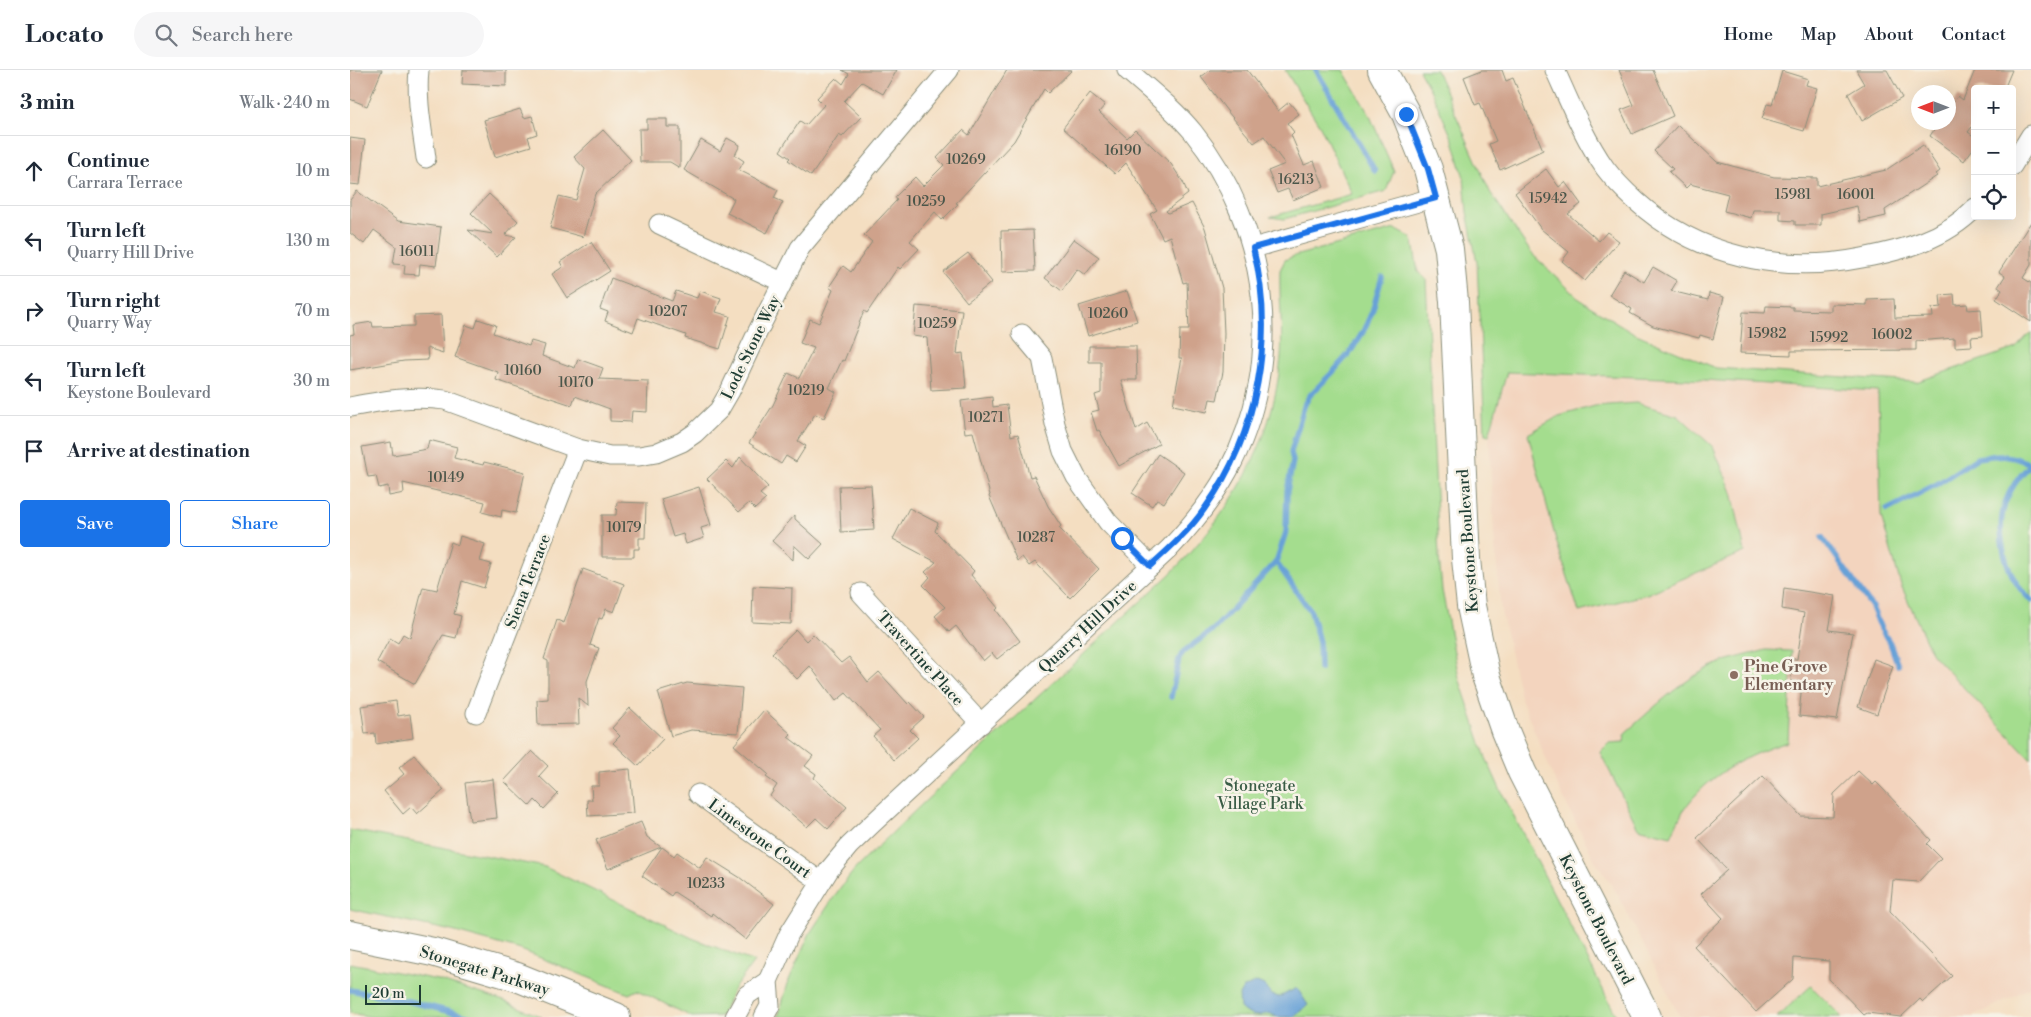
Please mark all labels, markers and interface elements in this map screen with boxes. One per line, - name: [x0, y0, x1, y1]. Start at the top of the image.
- search box: [134, 12, 484, 57]
- text: Locato: [25, 20, 104, 50]
- icon: search: [152, 21, 180, 49]
- text: Search here: [192, 23, 293, 47]
- text: Home: [1724, 23, 1773, 46]
- text: Map: [1801, 23, 1837, 46]
- text: About: [1865, 23, 1914, 46]
- text: Contact: [1942, 23, 2006, 46]
- north arrow: [1911, 85, 1956, 130]
- map controls: [1971, 85, 2016, 220]
- button: +: [1971, 85, 2016, 130]
- text: 3 min: [20, 90, 75, 116]
- text: Walk · 240 m: [239, 93, 330, 113]
- route end: [1395, 103, 1418, 126]
- button: −: [1971, 130, 2016, 175]
- house number: 16190: [1105, 142, 1141, 160]
- text: Continue: [67, 149, 150, 173]
- house number: 10269: [946, 151, 986, 169]
- icon: ahead: [20, 157, 48, 185]
- text: 10 m: [296, 161, 330, 181]
- house number: 16213: [1278, 171, 1314, 189]
- text: Carrara Terrace: [67, 173, 183, 193]
- button: locate: [1971, 175, 2016, 220]
- house number: 15981: [1775, 186, 1811, 204]
- house number: 16001: [1837, 186, 1875, 204]
- house number: 15942: [1529, 190, 1567, 208]
- house number: 10259: [907, 193, 945, 211]
- text: Turn left: [67, 219, 146, 243]
- icon: left: [20, 227, 48, 255]
- text: 130 m: [286, 231, 330, 251]
- text: Quarry Hill Drive: [67, 243, 194, 263]
- house number: 16011: [399, 243, 435, 261]
- text: Turn right: [67, 289, 160, 313]
- street label: Lode Stone Way: [717, 292, 785, 403]
- icon: right: [20, 297, 48, 325]
- text: 70 m: [294, 301, 330, 321]
- house number: 10207: [649, 303, 687, 321]
- house number: 10260: [1088, 305, 1128, 323]
- text: Quarry Way: [67, 313, 152, 333]
- house number: 10259: [918, 315, 956, 333]
- house number: 15982: [1748, 325, 1786, 343]
- house number: 16002: [1872, 326, 1912, 344]
- house number: 15992: [1810, 329, 1848, 347]
- text: Turn left: [67, 359, 146, 383]
- house number: 10160: [504, 362, 542, 380]
- icon: left: [20, 367, 48, 395]
- text: 30 m: [293, 371, 330, 391]
- house number: 10170: [558, 374, 594, 392]
- house number: 10219: [788, 382, 824, 400]
- text: Keystone Boulevard: [67, 383, 211, 403]
- house number: 10271: [968, 409, 1004, 427]
- icon: arrive: [20, 437, 48, 465]
- text: Arrive at destination: [67, 439, 250, 463]
- street label: Keystone Boulevard: [1453, 468, 1483, 613]
- house number: 10149: [428, 469, 464, 487]
- button: Save: [20, 500, 170, 547]
- button: Share: [180, 500, 330, 547]
- house number: 10179: [606, 519, 642, 537]
- route start: [1111, 527, 1134, 550]
- house number: 10287: [1017, 529, 1055, 547]
- street label: Siena Terrace: [501, 531, 555, 631]
- street label: Quarry Hill Drive: [1034, 576, 1141, 677]
- street label: Travertine Place: [873, 607, 968, 710]
- place label: Pine Grove Elementary: [1744, 657, 1834, 695]
- marker: Pine Grove Elementary: [1728, 669, 1740, 681]
- park label: Stonegate Village Park: [1216, 776, 1305, 814]
- street label: Limestone Court: [704, 795, 815, 883]
- street label: Keystone Boulevard: [1555, 851, 1638, 988]
- house number: 10233: [687, 875, 725, 893]
- street label: Stonegate Parkway: [417, 942, 552, 1000]
- scale bar: [365, 982, 421, 1005]
- text: 20 m: [372, 985, 404, 1003]

